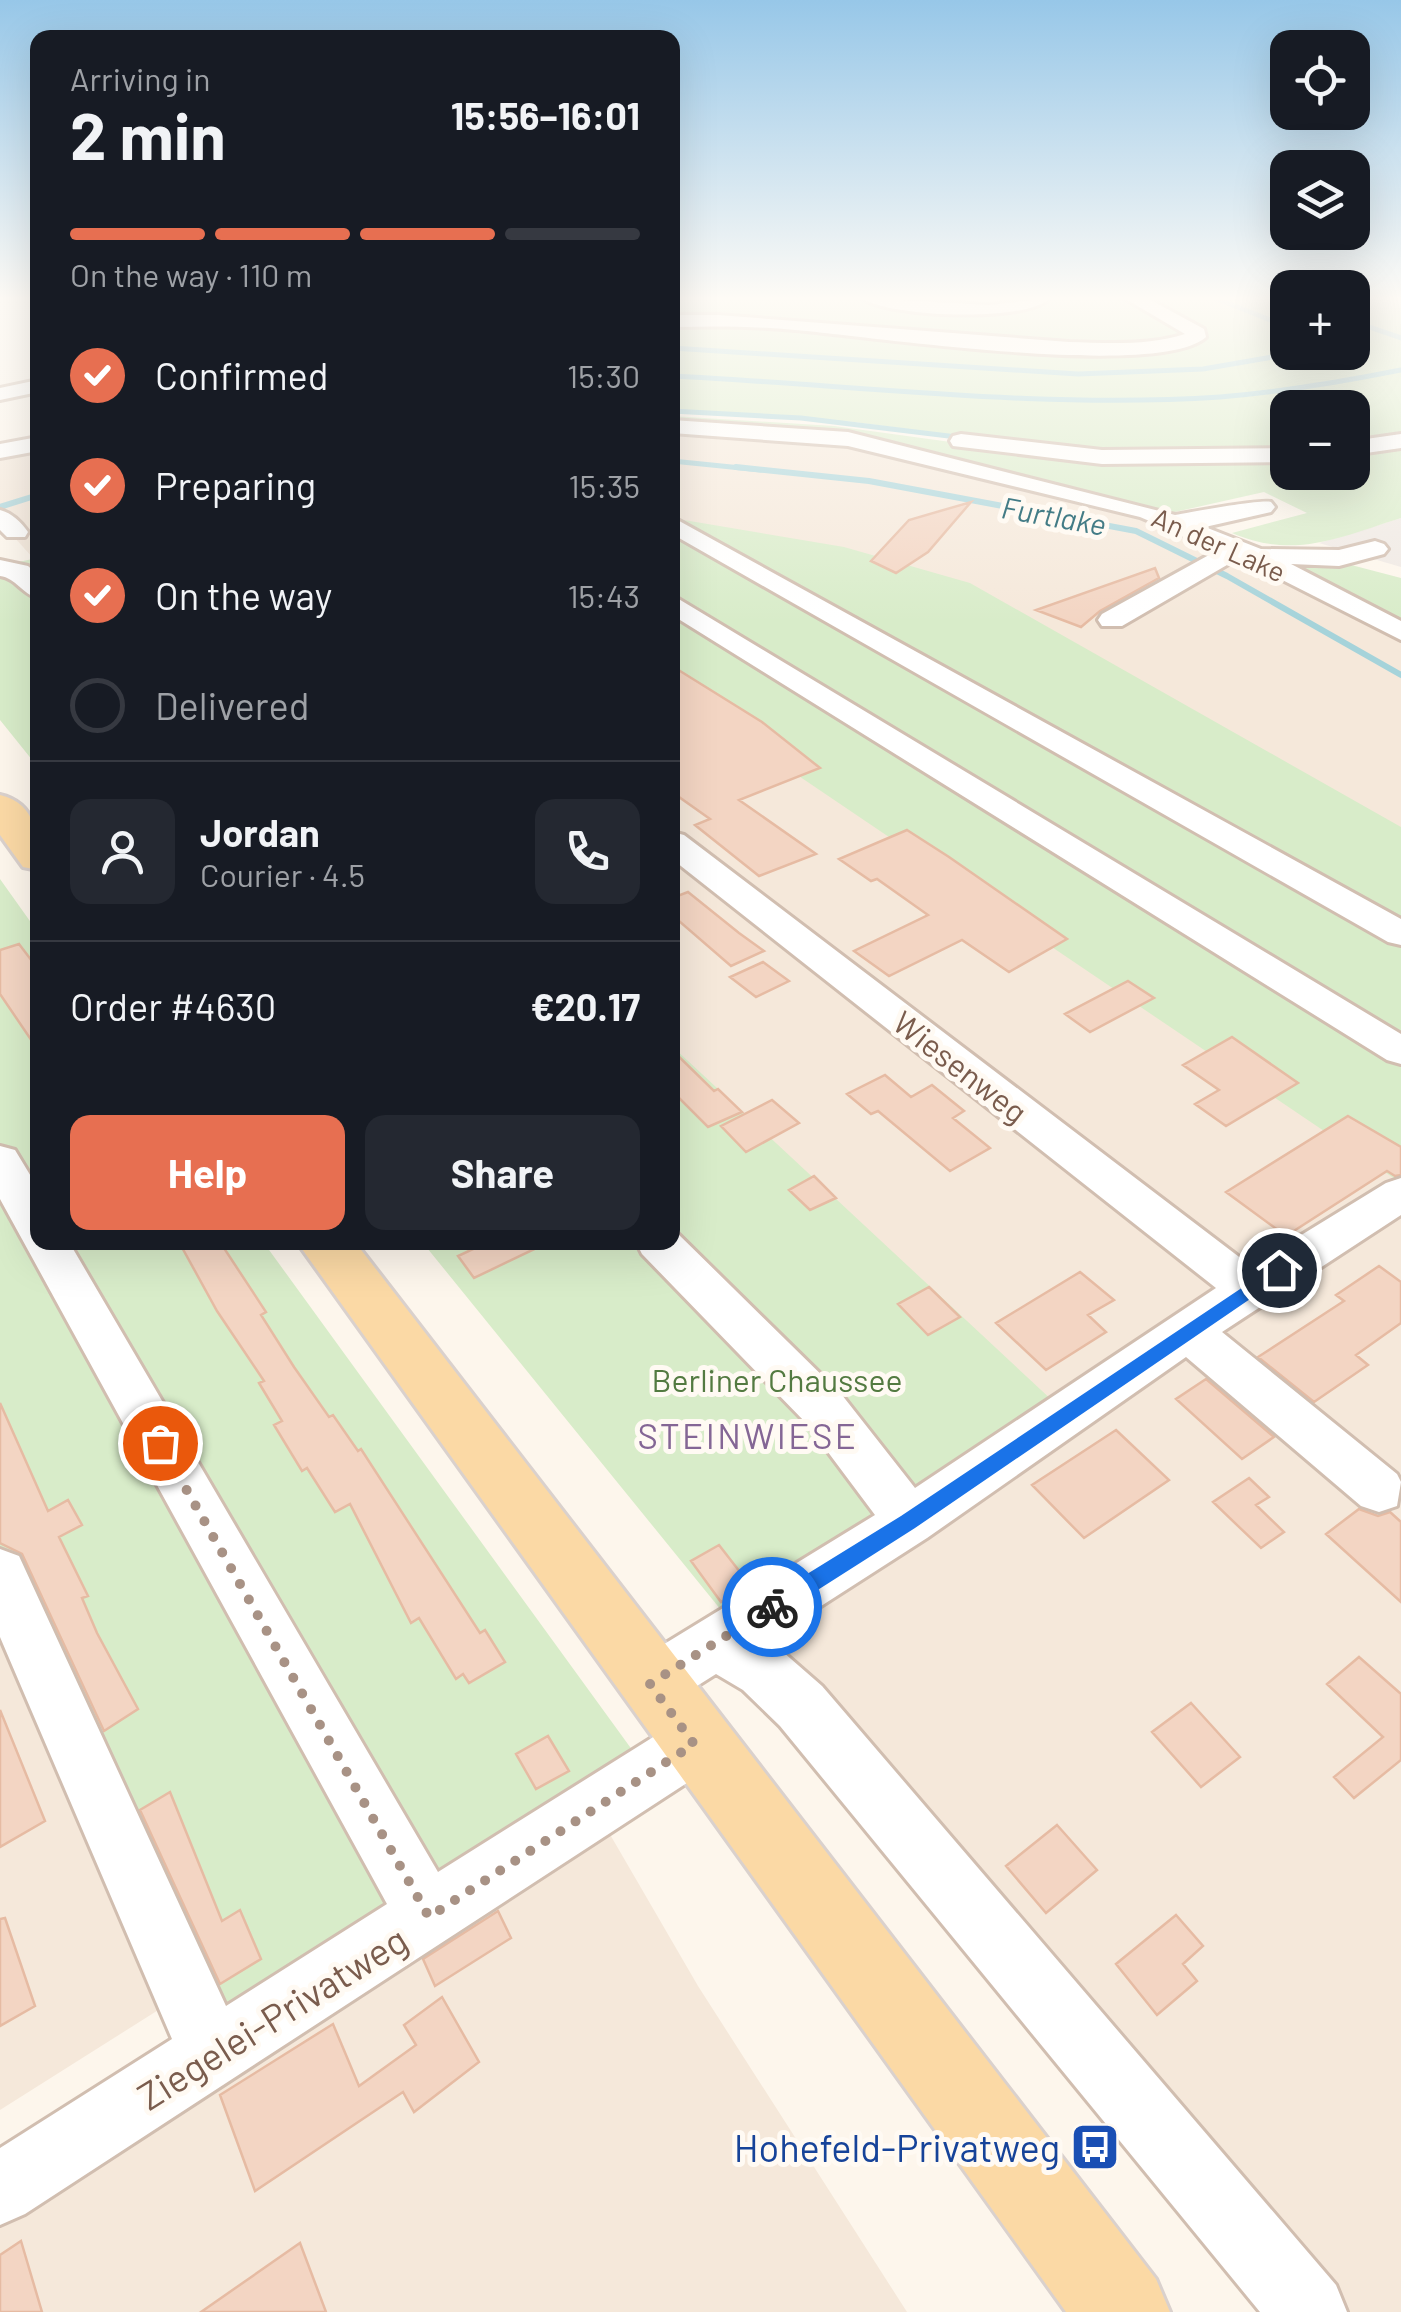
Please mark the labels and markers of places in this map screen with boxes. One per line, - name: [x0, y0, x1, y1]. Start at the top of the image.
- pin: [1237, 1228, 1322, 1313]
- pin: [118, 1401, 203, 1486]
- bus stop icon: Hohefeld-Privatweg: [1069, 2121, 1121, 2173]
- place label: Hohefeld-Privatweg: [734, 2124, 1060, 2170]

